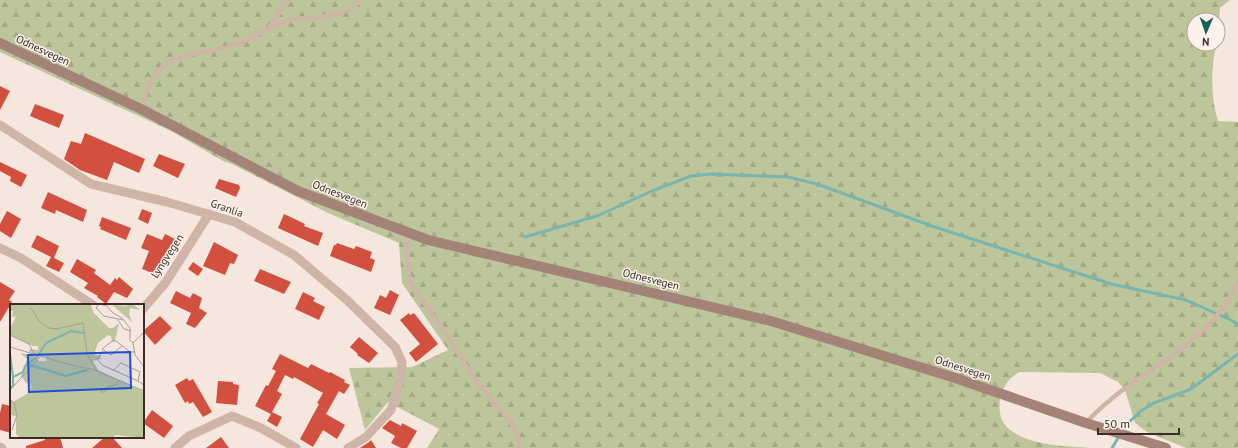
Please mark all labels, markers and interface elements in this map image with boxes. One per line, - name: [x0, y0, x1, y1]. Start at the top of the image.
- north arrow: [1186, 12, 1226, 52]
- street label: Odnesvegen: [14, 31, 72, 69]
- text: N: [1202, 35, 1210, 49]
- street label: Odnesvegen: [310, 177, 370, 211]
- street label: Granlia: [209, 196, 245, 220]
- street label: Lyngvegen: [148, 231, 186, 281]
- street label: Odnesvegen: [621, 265, 681, 293]
- inset map: [10, 304, 144, 438]
- street label: Odnesvegen: [933, 352, 993, 384]
- scale bar: [1098, 410, 1179, 436]
- text: 50 m: [1104, 416, 1130, 431]

